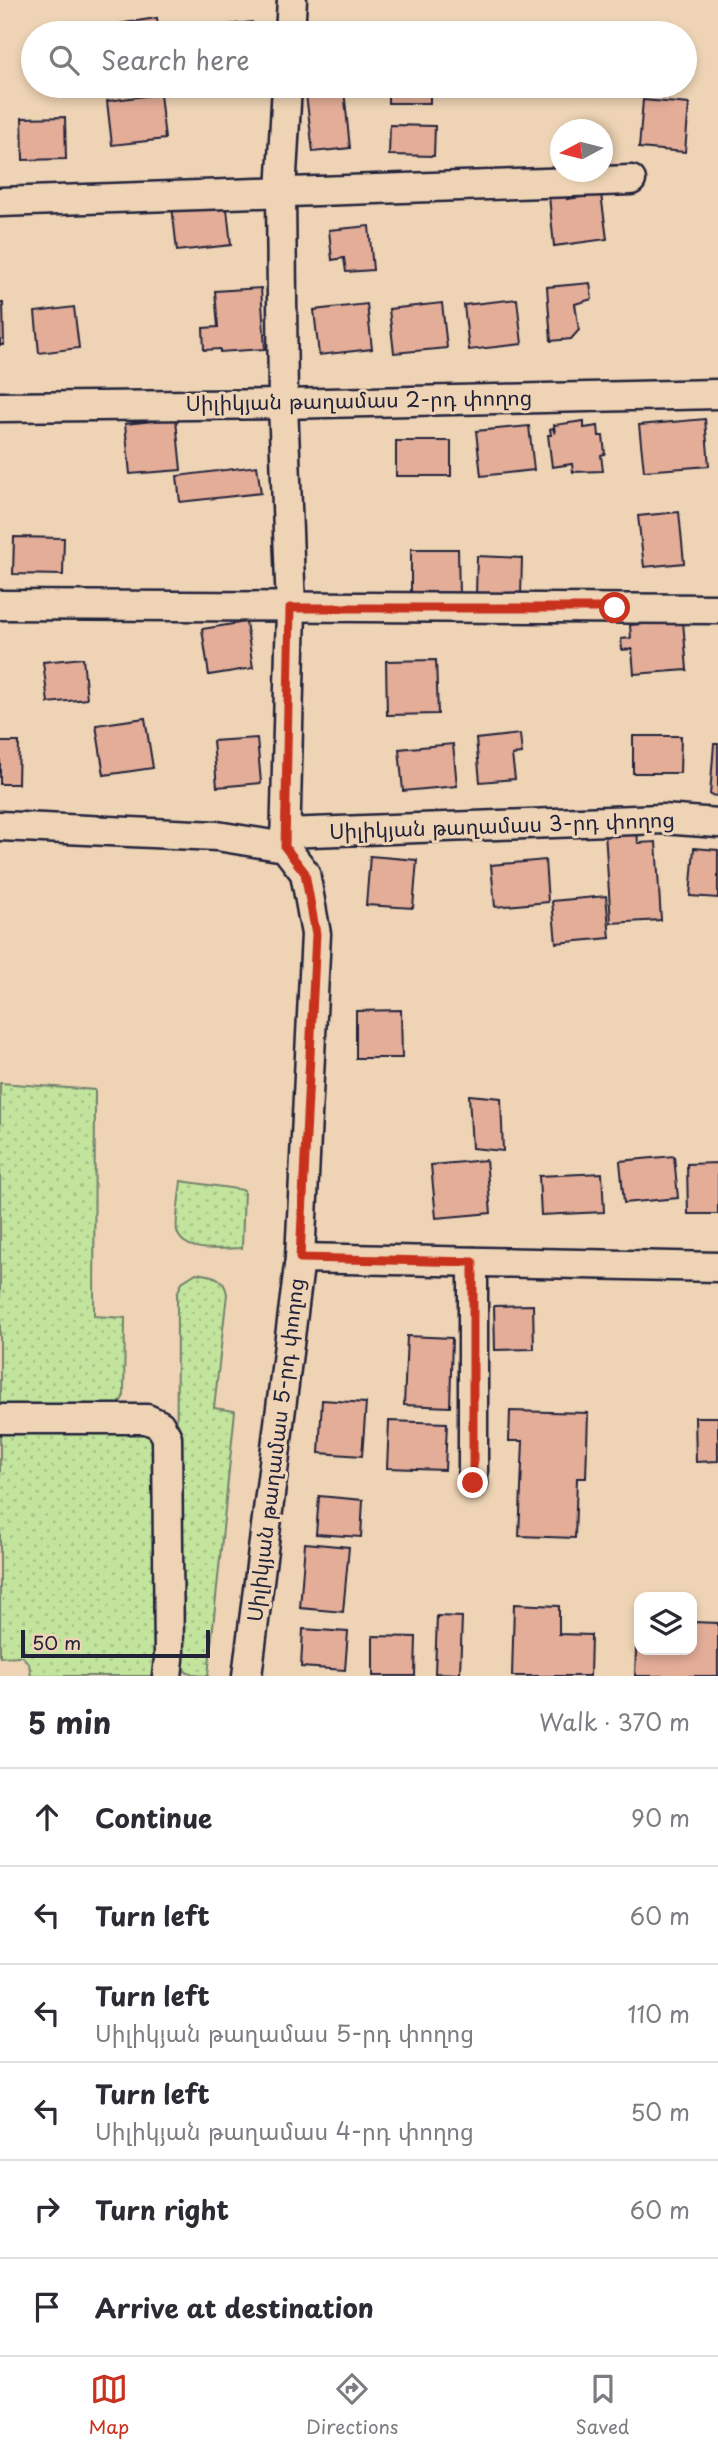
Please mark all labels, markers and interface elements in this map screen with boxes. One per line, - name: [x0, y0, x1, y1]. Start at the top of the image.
- search box: [21, 21, 697, 98]
- text: Search here: [101, 40, 250, 79]
- icon: search: [45, 41, 83, 79]
- north arrow: [550, 119, 613, 182]
- street label: Սիլիկյան թաղամաս 2-րդ փողոց: [185, 380, 533, 418]
- route start: [599, 592, 630, 623]
- street label: Սիլիկյան թաղամաս 3-րդ փողոց: [329, 802, 675, 846]
- street label: Սիլիկյան թաղամաս 5-րդ փողոց: [237, 1276, 311, 1623]
- route end: [457, 1467, 488, 1498]
- map controls: [634, 1592, 697, 1655]
- button: layers: [634, 1592, 697, 1655]
- scale bar: [21, 1627, 210, 1659]
- text: 50 m: [32, 1628, 81, 1656]
- text: 5 min: [28, 1699, 111, 1744]
- text: Walk · 370 m: [539, 1704, 690, 1739]
- icon: ahead: [28, 1798, 66, 1836]
- text: Continue: [95, 1798, 212, 1837]
- text: 90 m: [631, 1800, 690, 1835]
- icon: left: [28, 1896, 66, 1934]
- text: Turn left: [95, 1896, 210, 1935]
- text: 60 m: [630, 1898, 690, 1933]
- text: Turn left: [95, 1976, 210, 2015]
- icon: left: [28, 1994, 66, 2032]
- text: 110 m: [628, 1996, 690, 2031]
- text: Սիլիկյան թաղամաս 5-րդ փողոց: [95, 2015, 474, 2050]
- text: Turn left: [95, 2074, 210, 2113]
- icon: left: [28, 2092, 66, 2130]
- text: 50 m: [630, 2094, 690, 2129]
- text: Սիլիկյան թաղամաս 4-րդ փողոց: [95, 2113, 474, 2148]
- icon: right: [28, 2190, 66, 2228]
- text: Turn right: [95, 2190, 229, 2229]
- text: 60 m: [630, 2192, 690, 2227]
- icon: arrive: [28, 2288, 66, 2326]
- text: Arrive at destination: [95, 2288, 374, 2327]
- tab: Map: [89, 2370, 129, 2440]
- tab: Directions: [306, 2370, 399, 2440]
- tab: Saved: [576, 2370, 629, 2440]

